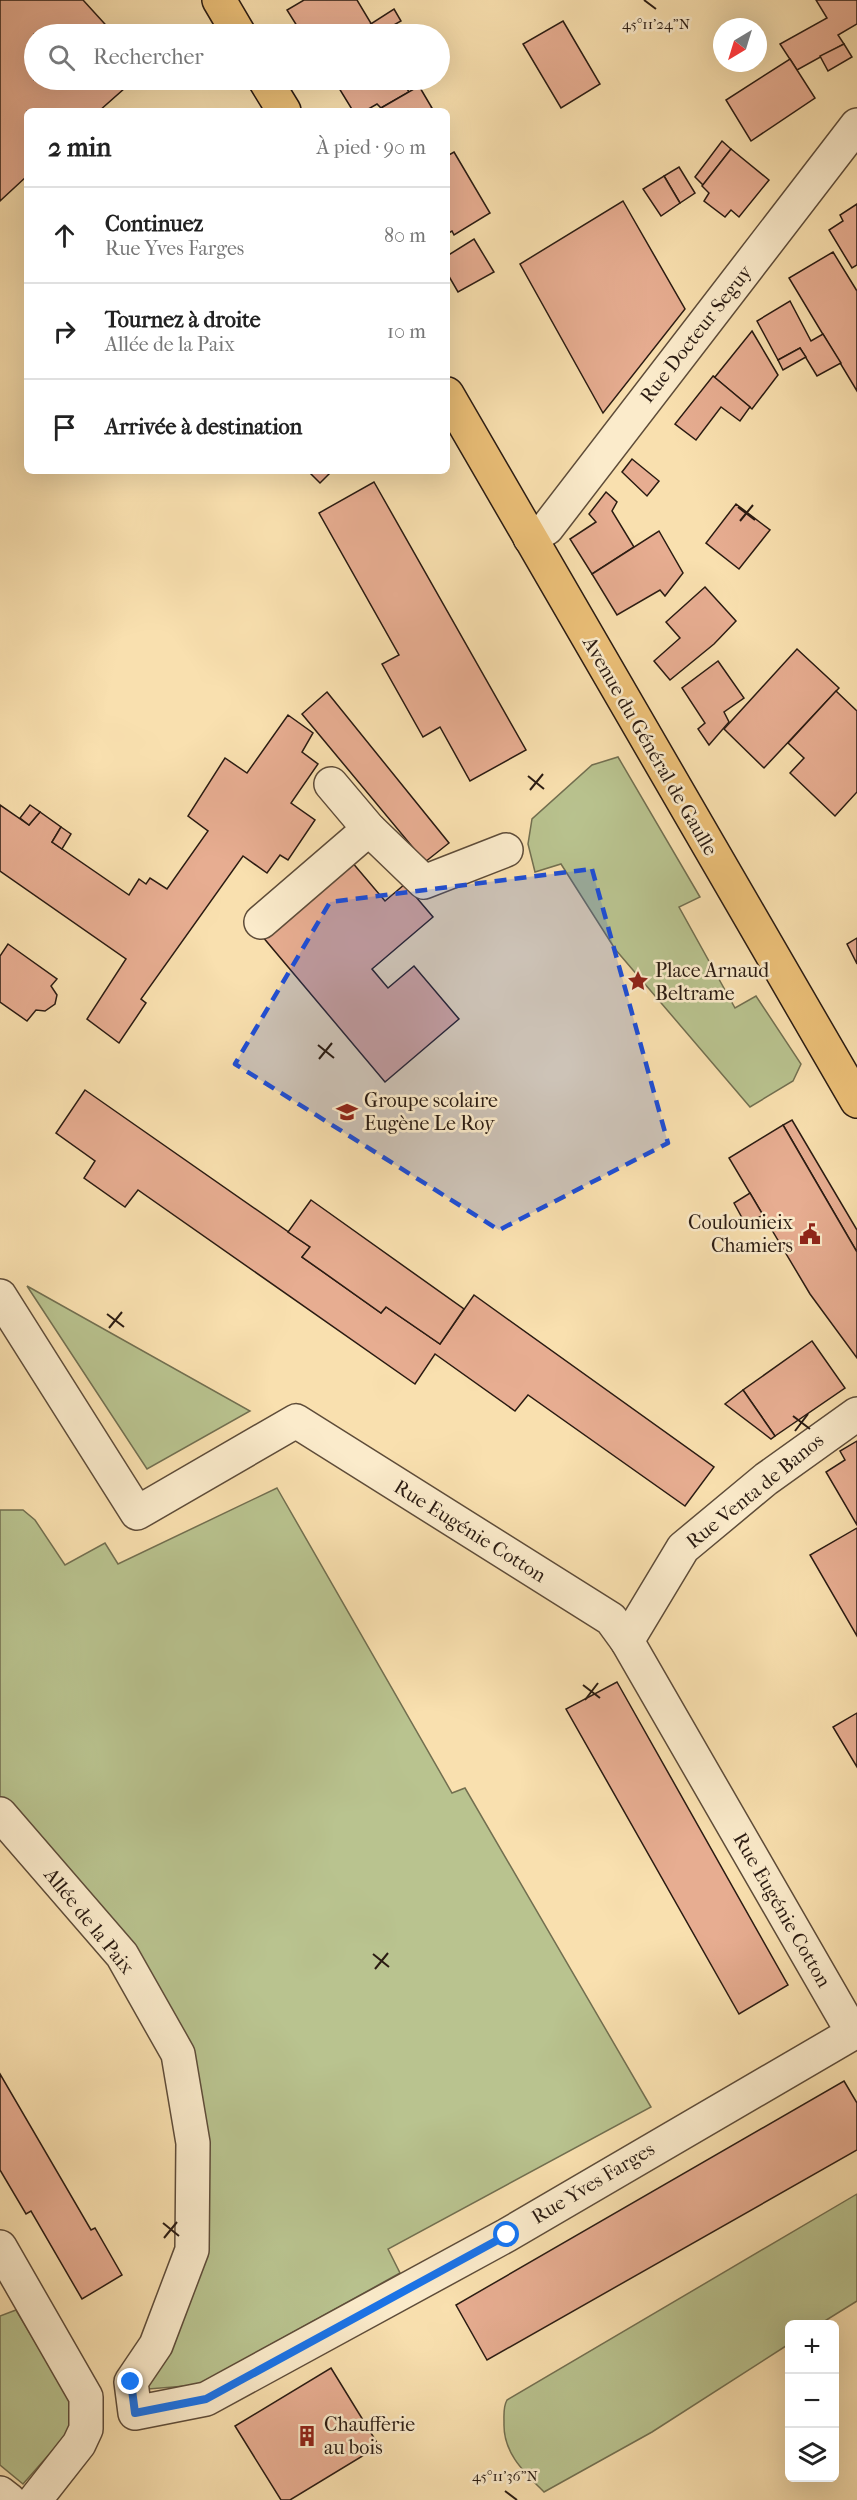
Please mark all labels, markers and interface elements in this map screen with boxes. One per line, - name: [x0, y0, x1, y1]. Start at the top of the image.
- text: 45°11'24"N: [622, 15, 691, 33]
- north arrow: [713, 18, 767, 72]
- search box: [24, 24, 450, 90]
- icon: search: [45, 41, 78, 74]
- text: Rechercher: [93, 44, 204, 70]
- text: 2 min: [48, 132, 111, 163]
- text: À pied · 90 m: [316, 136, 426, 159]
- text: Continuez: [105, 211, 203, 237]
- icon: ahead: [48, 219, 81, 252]
- text: 80 m: [384, 224, 426, 247]
- text: Rue Yves Farges: [105, 237, 244, 260]
- street label: Rue Docteur Seguy: [635, 260, 758, 407]
- text: Tournez à droite: [105, 307, 261, 333]
- icon: right: [48, 315, 81, 348]
- text: 10 m: [387, 320, 426, 343]
- text: Allée de la Paix: [105, 333, 235, 356]
- icon: arrive: [48, 411, 81, 444]
- text: Arrivée à destination: [105, 414, 302, 440]
- street label: Avenue du Général de Gaulle: [577, 632, 722, 860]
- place label: Place Arnaud Beltrame: [655, 959, 770, 1005]
- place icon: Place Arnaud Beltrame: [626, 969, 650, 993]
- place label: Groupe scolaire Eugène Le Roy: [364, 1089, 498, 1135]
- school or university icon: Groupe scolaire Eugène Le Roy: [335, 1100, 359, 1124]
- place label: Coulounieix Chamiers: [688, 1211, 794, 1257]
- public building icon: Coulounieix Chamiers: [798, 1222, 822, 1246]
- street label: Rue Venta de Banos: [682, 1429, 828, 1553]
- street label: Rue Eugénie Cotton: [390, 1475, 550, 1587]
- street label: Rue Eugénie Cotton: [728, 1829, 836, 1992]
- street label: Allée de la Paix: [39, 1863, 139, 1979]
- street label: Rue Yves Farges: [527, 2137, 659, 2229]
- route start: [493, 2221, 519, 2247]
- map controls: [785, 2320, 839, 2482]
- button: +: [785, 2320, 839, 2374]
- route end: [117, 2368, 143, 2394]
- button: −: [785, 2374, 839, 2428]
- place label: Chaufferie au bois: [324, 2413, 415, 2459]
- building icon: Chaufferie au bois: [295, 2424, 319, 2448]
- button: layers: [785, 2428, 839, 2482]
- text: 45°11'36"N: [472, 2467, 539, 2485]

